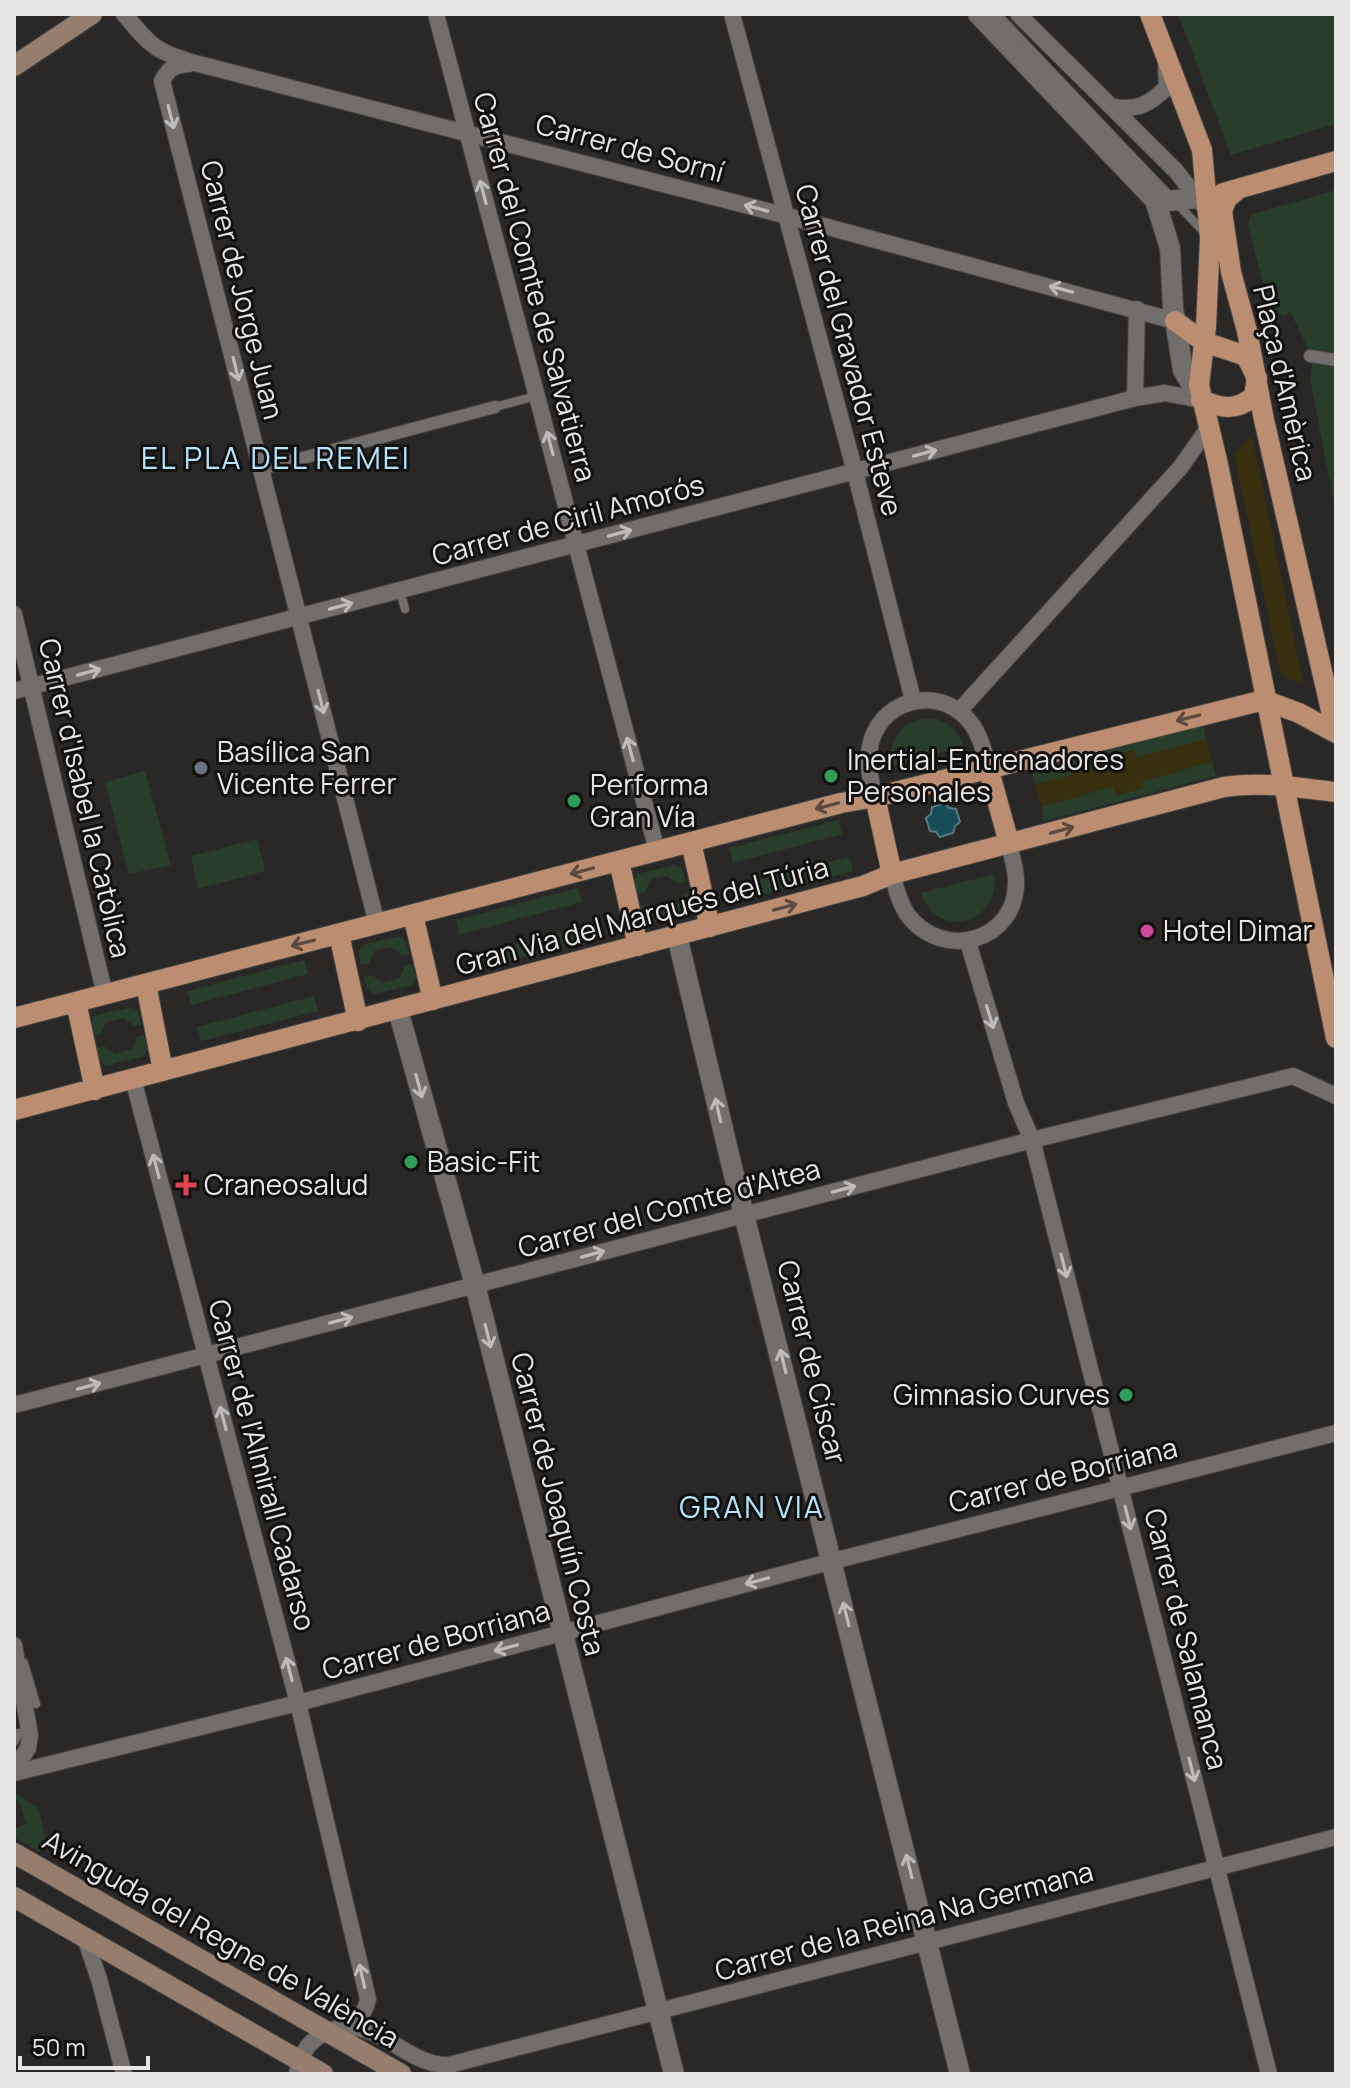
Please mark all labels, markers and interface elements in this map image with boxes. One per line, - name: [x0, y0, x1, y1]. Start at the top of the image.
- street label: Carrer del Comte de Salvatierra: [466, 88, 606, 486]
- one-way arrow: [164, 103, 179, 129]
- street label: Carrer de Sorní: [532, 104, 728, 190]
- street label: Carrer de Jorge Juan: [192, 156, 294, 423]
- one-way arrow: [475, 179, 490, 205]
- street label: Carrer del Gravador Esteve: [787, 180, 913, 520]
- one-way arrow: [744, 200, 769, 215]
- one-way arrow: [1049, 281, 1075, 296]
- street label: Plaça d'Amèrica: [1245, 281, 1327, 485]
- one-way arrow: [229, 355, 244, 381]
- one-way arrow: [541, 431, 556, 457]
- district label: EL PLA DEL REMEI: [141, 437, 411, 478]
- one-way arrow: [912, 445, 938, 460]
- street label: Carrer de Ciril Amorós: [427, 464, 708, 574]
- one-way arrow: [606, 525, 632, 540]
- one-way arrow: [328, 597, 354, 612]
- street label: Carrer d'Isabel la Catòlica: [31, 634, 141, 961]
- one-way arrow: [76, 663, 102, 678]
- one-way arrow: [314, 689, 329, 714]
- one-way arrow: [1176, 711, 1202, 726]
- place label: Basílica San Vicente Ferrer: [217, 732, 397, 802]
- one-way arrow: [622, 736, 637, 762]
- place label: Inertial-Entrenadores Personales: [847, 740, 1124, 810]
- marker: Basílica San Vicente Ferrer: [192, 759, 210, 777]
- place label: Performa Gran Vía: [590, 765, 709, 835]
- marker: Inertial-Entrenadores Personales: [822, 767, 840, 785]
- marker: Performa Gran Vía: [565, 792, 583, 810]
- one-way arrow: [815, 800, 841, 815]
- one-way arrow: [1049, 821, 1075, 836]
- street label: Gran Via del Marqués del Túria: [451, 847, 832, 983]
- one-way arrow: [569, 865, 595, 880]
- one-way arrow: [771, 899, 797, 914]
- place label: Hotel Dimar: [1163, 911, 1313, 949]
- marker: Hotel Dimar: [1138, 922, 1156, 940]
- one-way arrow: [290, 937, 316, 952]
- one-way arrow: [983, 1003, 998, 1029]
- one-way arrow: [412, 1072, 427, 1098]
- one-way arrow: [710, 1097, 725, 1123]
- place label: Basic-Fit: [427, 1142, 540, 1180]
- street label: Carrer del Comte d'Altea: [513, 1148, 824, 1266]
- marker: Basic-Fit: [402, 1153, 420, 1171]
- one-way arrow: [148, 1154, 163, 1180]
- place label: Craneosalud: [204, 1165, 368, 1203]
- marker: Craneosalud: [175, 1174, 197, 1196]
- one-way arrow: [831, 1180, 857, 1195]
- one-way arrow: [579, 1246, 605, 1261]
- one-way arrow: [1057, 1252, 1072, 1278]
- street label: Carrer de Císcar: [769, 1256, 857, 1467]
- street label: Carrer de l'Almirall Cadarso: [200, 1295, 325, 1634]
- one-way arrow: [328, 1312, 354, 1327]
- one-way arrow: [481, 1323, 496, 1349]
- street label: Carrer de Joaquín Costa: [503, 1348, 615, 1659]
- one-way arrow: [774, 1349, 789, 1375]
- place label: Gimnasio Curves: [893, 1375, 1110, 1413]
- one-way arrow: [76, 1377, 102, 1392]
- marker: Gimnasio Curves: [1117, 1386, 1135, 1404]
- one-way arrow: [214, 1405, 229, 1431]
- street label: Carrer de Borriana: [944, 1427, 1181, 1521]
- district label: GRAN VIA: [679, 1486, 825, 1527]
- one-way arrow: [1121, 1504, 1136, 1530]
- street label: Carrer de Salamanca: [1136, 1504, 1238, 1773]
- one-way arrow: [745, 1574, 771, 1589]
- street label: Carrer de Borriana: [318, 1590, 554, 1688]
- one-way arrow: [837, 1601, 852, 1627]
- one-way arrow: [494, 1641, 520, 1656]
- one-way arrow: [280, 1657, 295, 1682]
- one-way arrow: [1186, 1756, 1201, 1782]
- street label: Avinguda del Regne de València: [37, 1820, 406, 2056]
- street label: Carrer de la Reina Na Germana: [710, 1851, 1097, 1989]
- one-way arrow: [900, 1854, 915, 1879]
- one-way arrow: [354, 1964, 369, 1990]
- scale bar: [20, 2020, 148, 2070]
- text: 50 m: [32, 2030, 86, 2063]

